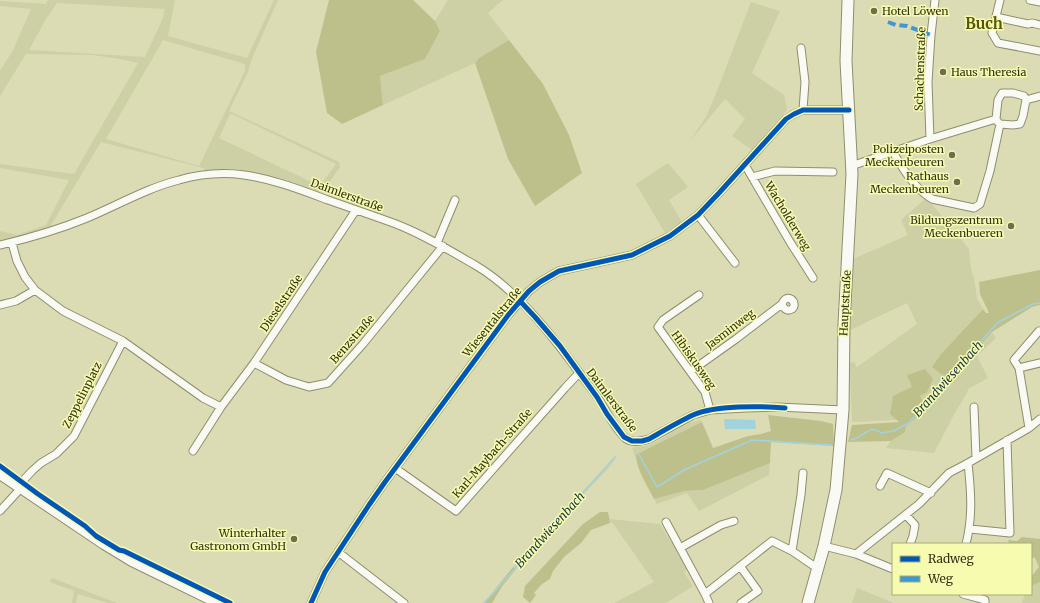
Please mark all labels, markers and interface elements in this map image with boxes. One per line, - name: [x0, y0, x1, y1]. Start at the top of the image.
- place label: Hotel Löwen: [882, 4, 949, 18]
- marker: Hotel Löwen: [869, 6, 879, 16]
- district label: Buch: [965, 14, 1003, 33]
- street label: Schachenstraße: [912, 26, 928, 111]
- place label: Haus Theresia: [951, 65, 1026, 79]
- marker: Haus Theresia: [938, 67, 948, 77]
- place label: Polizeiposten Meckenbeuren: [865, 142, 945, 169]
- marker: Polizeiposten Meckenbeuren: [947, 150, 957, 160]
- place label: Rathaus Meckenbeuren: [870, 169, 950, 196]
- street label: Daimlerstraße: [309, 175, 385, 215]
- marker: Rathaus Meckenbeuren: [952, 177, 962, 187]
- street label: Wacholderweg: [761, 178, 814, 253]
- place label: Bildungszentrum Meckenbueren: [910, 213, 1004, 240]
- marker: Bildungszentrum Meckenbueren: [1006, 221, 1016, 231]
- street label: Hauptstraße: [836, 269, 854, 336]
- street label: Dieselstraße: [257, 272, 305, 334]
- street label: Wiesentalstraße: [459, 284, 525, 361]
- street label: Jasminweg: [702, 306, 758, 353]
- street label: Benzstraße: [327, 311, 377, 366]
- street label: Hibiskusweg: [669, 328, 720, 392]
- water label: Brandwiesenbach: [910, 338, 986, 420]
- street label: Zeppelinplatz: [59, 359, 105, 431]
- street label: Daimlerstraße: [583, 365, 641, 435]
- street label: Karl-Maybach-Straße: [449, 405, 535, 501]
- water label: Brandwiesenbach: [512, 489, 588, 571]
- place label: Winterhalter Gastronom GmbH: [190, 526, 286, 553]
- marker: Winterhalter Gastronom GmbH: [289, 534, 299, 544]
- legend: [892, 543, 1032, 595]
- text: Radweg: [928, 551, 974, 566]
- text: Weg: [927, 571, 954, 586]

